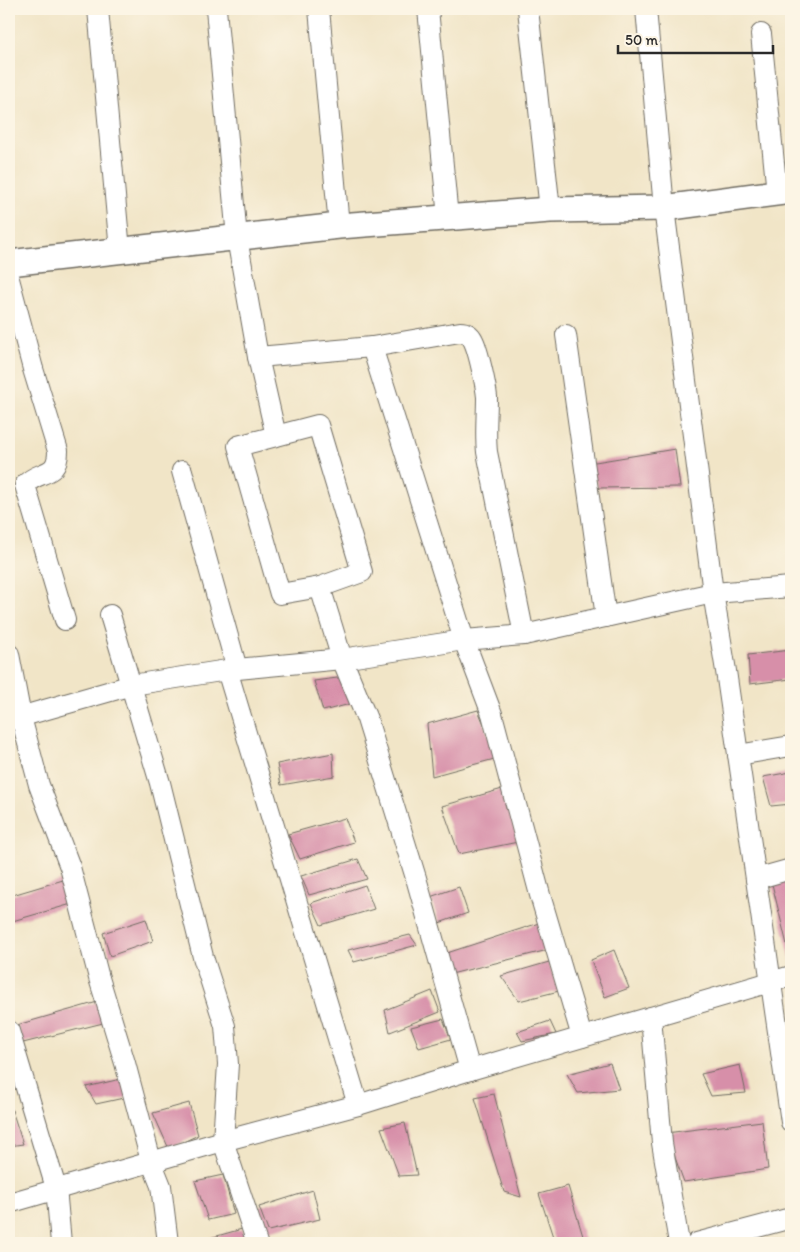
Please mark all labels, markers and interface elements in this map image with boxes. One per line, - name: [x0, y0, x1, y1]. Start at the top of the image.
- scale bar: [618, 22, 772, 54]
- text: 50 m: [625, 31, 658, 49]

